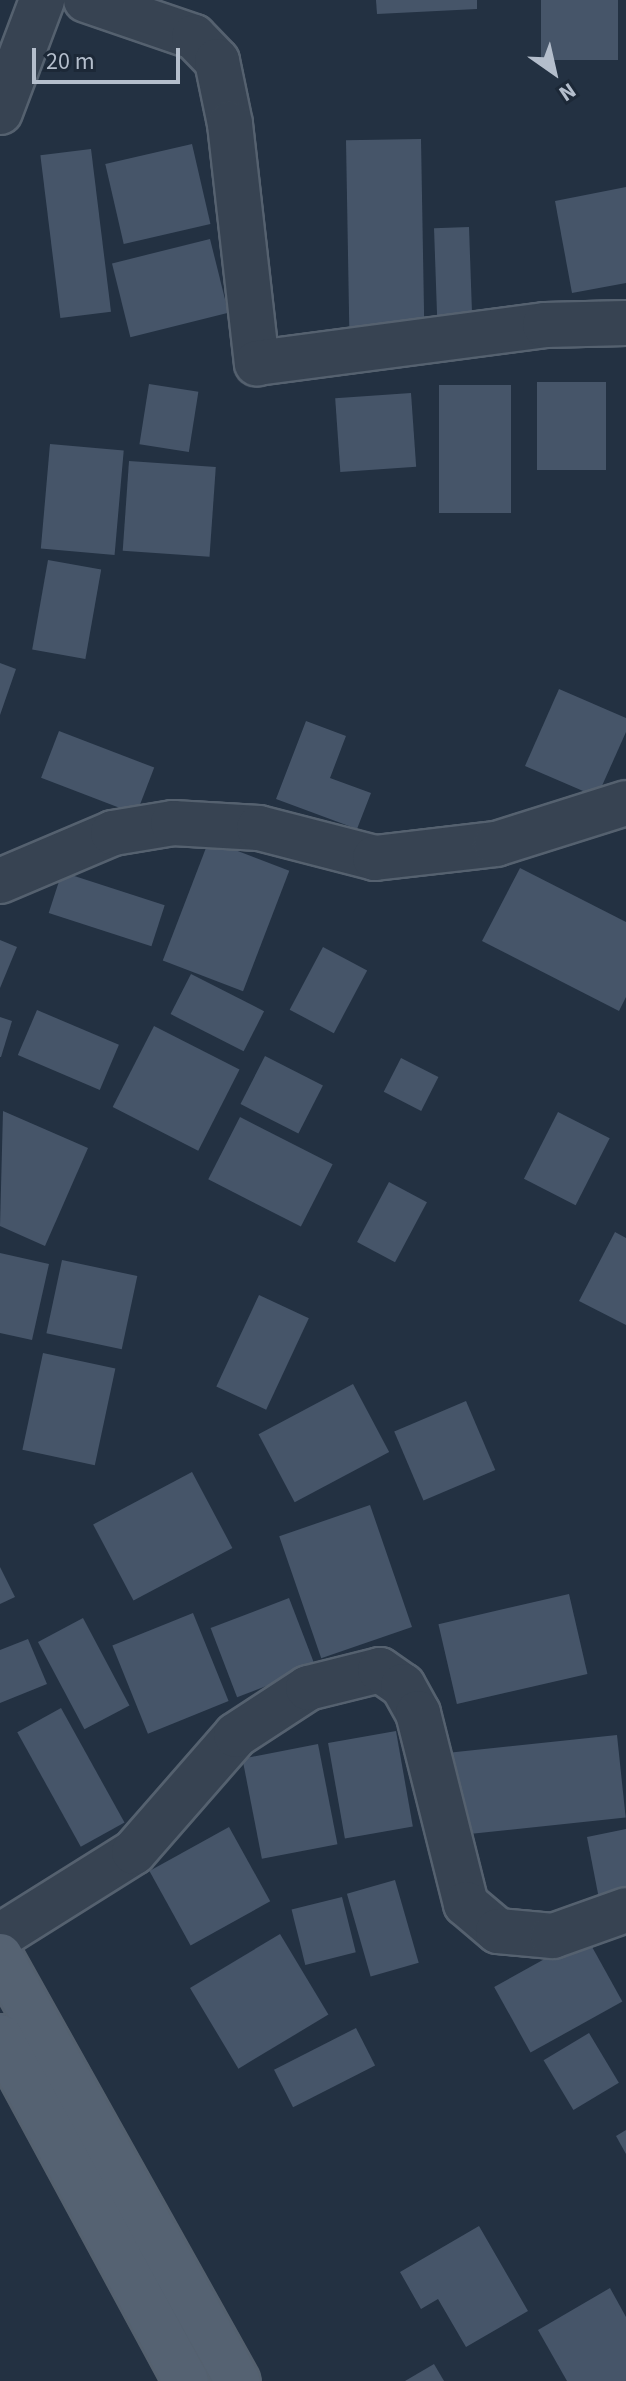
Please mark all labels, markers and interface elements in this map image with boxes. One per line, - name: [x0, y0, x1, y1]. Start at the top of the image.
- scale bar: [36, 32, 184, 82]
- north arrow: [514, 32, 594, 112]
- text: 20 m: [46, 44, 95, 79]
- text: N: [552, 75, 582, 109]

